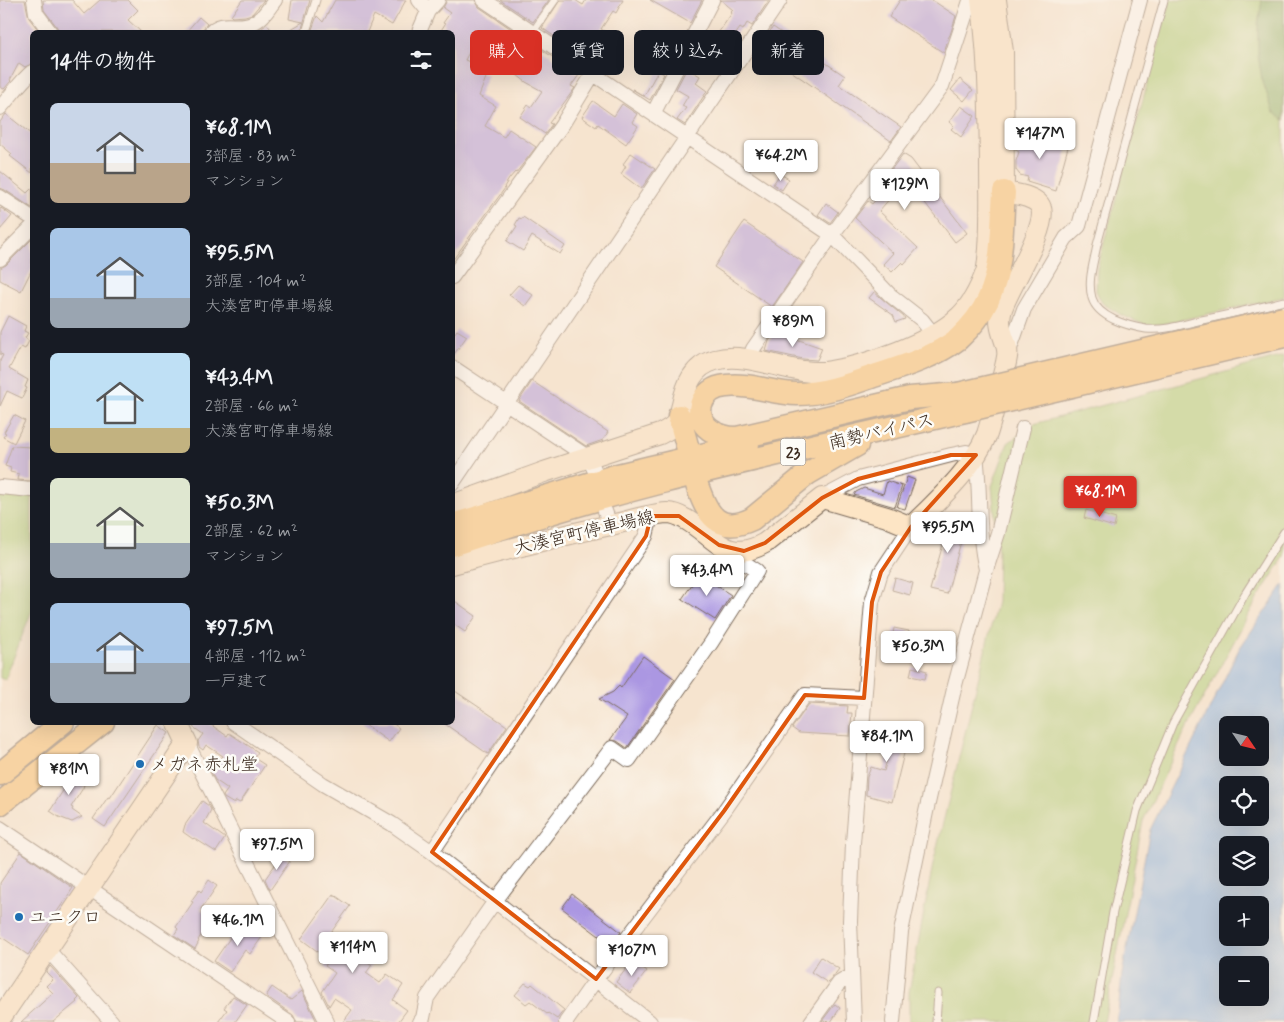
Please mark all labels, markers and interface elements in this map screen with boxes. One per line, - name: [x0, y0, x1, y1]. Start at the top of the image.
- chip: 購入: [470, 30, 542, 75]
- chip: 賃貸: [552, 30, 624, 75]
- chip: 絞り込み: [634, 30, 742, 75]
- chip: 新着: [752, 30, 824, 75]
- icon: filters: [407, 46, 435, 74]
- text: 14件の物件: [50, 48, 156, 76]
- text: ¥68.1M: [205, 114, 272, 142]
- pin: ¥147M: [1005, 118, 1075, 160]
- icon: home: [90, 123, 150, 183]
- text: ¥147M: [1015, 123, 1065, 144]
- pin: ¥64.2M: [740, 140, 822, 182]
- text: ¥64.2M: [755, 145, 807, 166]
- text: 3部屋 · 83 m²: [205, 146, 296, 167]
- pin: ¥129M: [870, 168, 940, 211]
- text: マンション: [205, 171, 284, 192]
- text: ¥129M: [881, 174, 929, 195]
- text: ¥95.5M: [205, 239, 274, 267]
- icon: home: [90, 248, 150, 308]
- text: 3部屋 · 104 m²: [205, 271, 306, 292]
- text: 大湊宮町停車場線: [205, 296, 333, 317]
- pin: ¥89M: [763, 306, 823, 348]
- text: ¥89M: [772, 311, 814, 332]
- text: ¥43.4M: [205, 364, 273, 392]
- icon: home: [90, 373, 150, 433]
- text: 2部屋 · 66 m²: [205, 396, 298, 417]
- street label: 南勢バイパス: [826, 408, 936, 456]
- text: 大湊宮町停車場線: [205, 421, 333, 442]
- road number: 23: [780, 438, 806, 466]
- pin: ¥68.1M: [1059, 476, 1141, 518]
- text: ¥68.1M: [1075, 481, 1125, 502]
- text: ¥50.3M: [205, 489, 274, 517]
- icon: home: [90, 498, 150, 558]
- street label: 大湊宮町停車場線: [511, 505, 657, 561]
- pin: ¥95.5M: [907, 512, 989, 554]
- text: ¥95.5M: [922, 517, 974, 538]
- text: 2部屋 · 62 m²: [205, 521, 298, 542]
- text: マンション: [205, 546, 284, 567]
- pin: ¥43.4M: [666, 554, 748, 597]
- text: ¥43.4M: [681, 560, 733, 581]
- text: ¥97.5M: [205, 614, 273, 642]
- icon: home: [90, 623, 150, 683]
- pin: ¥50.3M: [877, 630, 959, 673]
- text: ¥50.3M: [892, 636, 944, 657]
- text: 4部屋 · 112 m²: [205, 646, 306, 667]
- text: 一戸建て: [205, 671, 269, 692]
- north arrow: [1219, 716, 1269, 766]
- map controls: [1219, 716, 1269, 1006]
- pin: ¥84.1M: [846, 720, 928, 763]
- text: ¥84.1M: [861, 726, 913, 747]
- place label: メガネ赤札堂: [150, 753, 258, 777]
- pin: ¥81M: [39, 754, 99, 796]
- marker: メガネ赤札堂: [134, 758, 146, 770]
- text: ¥81M: [49, 759, 89, 780]
- button: locate: [1219, 776, 1269, 826]
- pin: ¥97.5M: [236, 828, 318, 871]
- text: ¥97.5M: [251, 834, 303, 855]
- button: layers: [1219, 836, 1269, 886]
- button: +: [1219, 896, 1269, 946]
- pin: ¥46.1M: [197, 904, 279, 947]
- place label: ユニクロ: [29, 906, 101, 930]
- text: ¥46.1M: [212, 910, 264, 931]
- marker: ユニクロ: [13, 911, 25, 923]
- pin: ¥114M: [318, 932, 388, 974]
- pin: ¥107M: [597, 934, 667, 977]
- text: ¥114M: [330, 937, 376, 958]
- text: ¥107M: [608, 940, 656, 961]
- button: −: [1219, 956, 1269, 1006]

